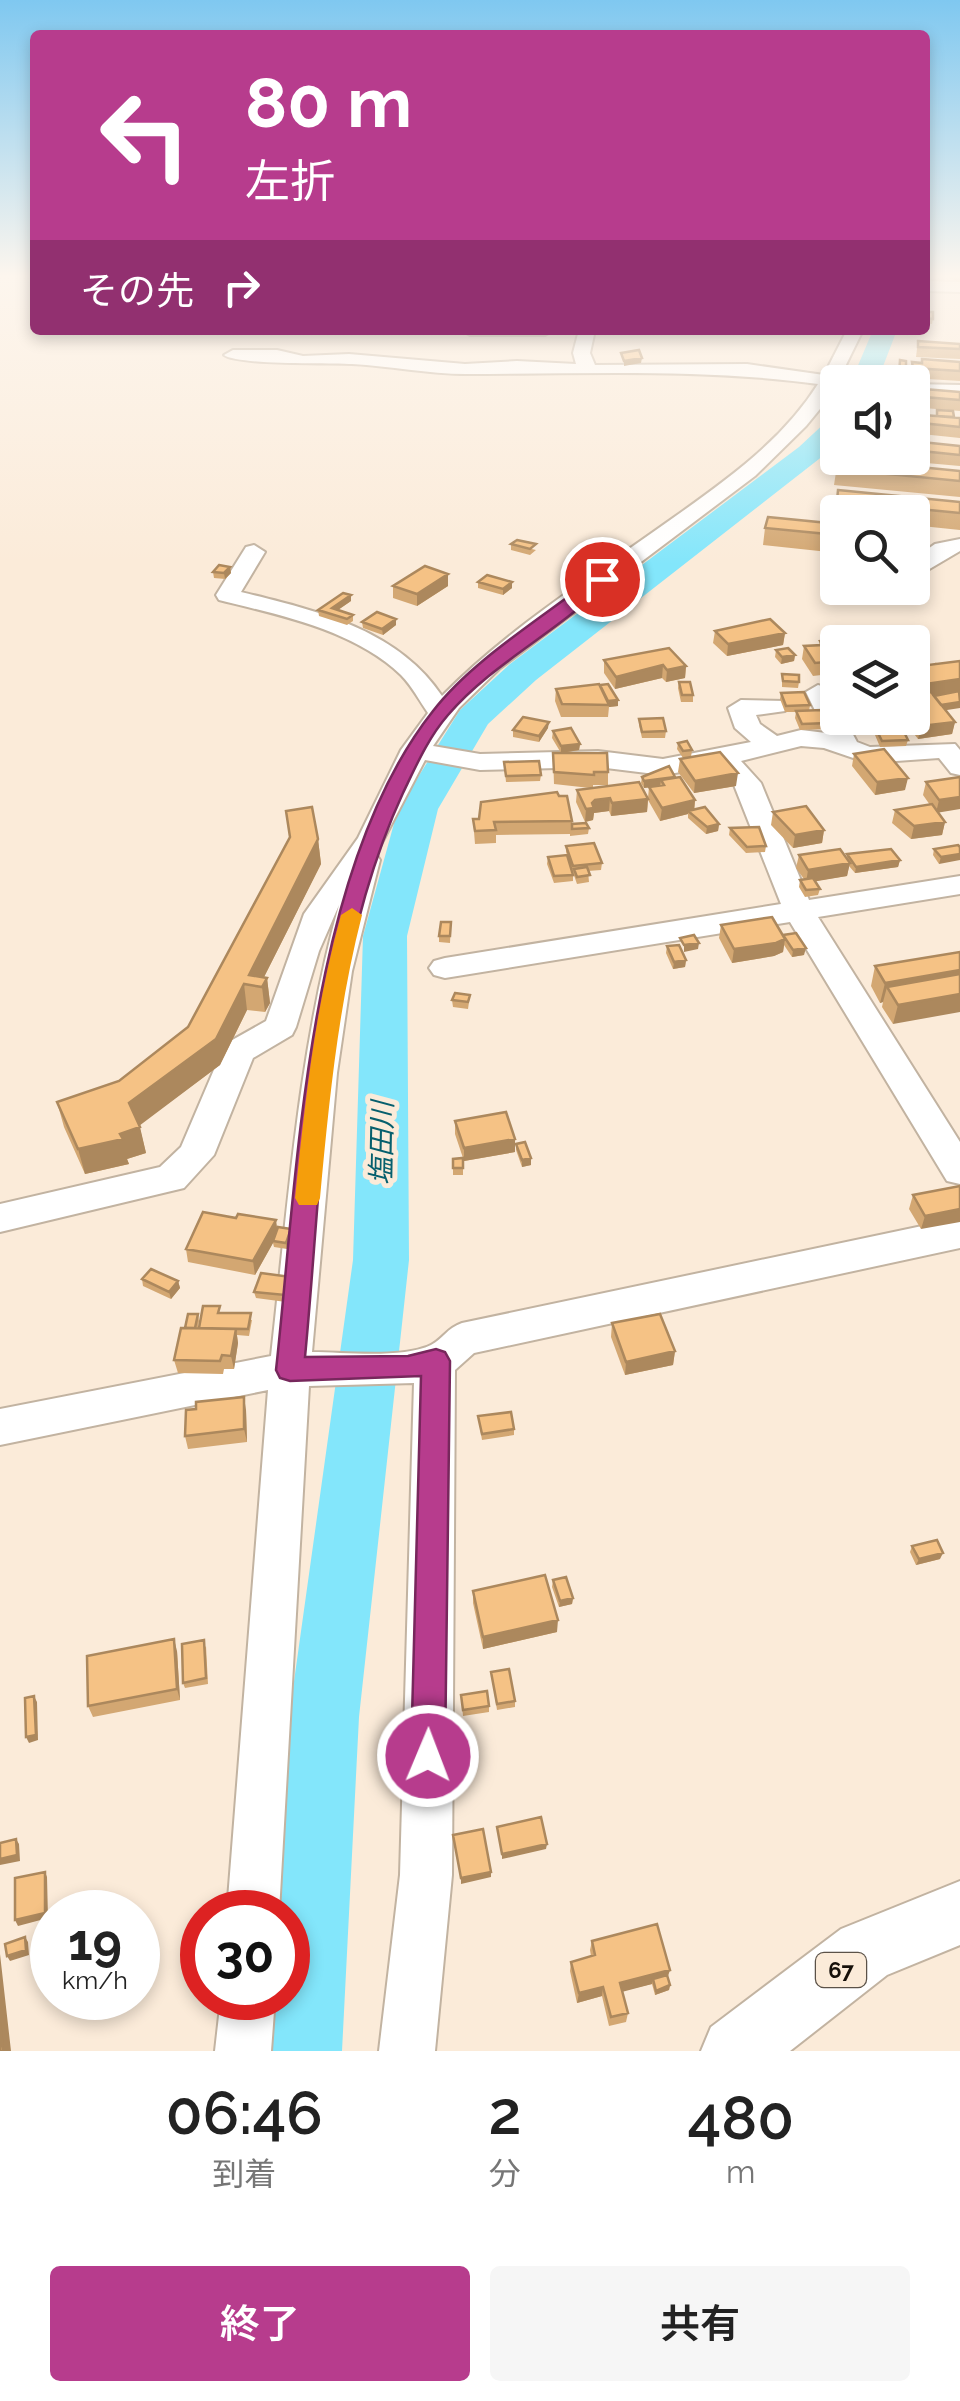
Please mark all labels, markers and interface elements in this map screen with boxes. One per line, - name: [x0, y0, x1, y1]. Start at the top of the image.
- text: 80 m: [245, 61, 412, 143]
- icon: left: [80, 70, 210, 200]
- text: 左折: [245, 155, 335, 208]
- icon: right: [214, 260, 269, 315]
- text: その先: [80, 268, 194, 313]
- map controls: [820, 365, 930, 735]
- button: sound: [820, 365, 930, 475]
- button: search: [820, 495, 930, 605]
- pin: [560, 537, 645, 622]
- icon: arrive: [575, 552, 630, 607]
- button: layers: [820, 625, 930, 735]
- water label: 塩田川: [365, 1098, 399, 1185]
- position arrow: [376, 1704, 480, 1808]
- speed limit sign: 30: [180, 1890, 310, 2020]
- text: 19: [68, 1913, 122, 1972]
- road number: 67: [816, 1953, 866, 1987]
- text: km/h: [62, 1965, 128, 1995]
- text: 06:46: [166, 2078, 323, 2148]
- text: 2: [489, 2078, 522, 2148]
- text: 480: [687, 2083, 794, 2153]
- text: m: [726, 2153, 755, 2190]
- text: 到着: [212, 2155, 276, 2192]
- text: 分: [489, 2155, 521, 2192]
- button: 終了: [50, 2266, 470, 2381]
- button: 共有: [490, 2266, 910, 2381]

